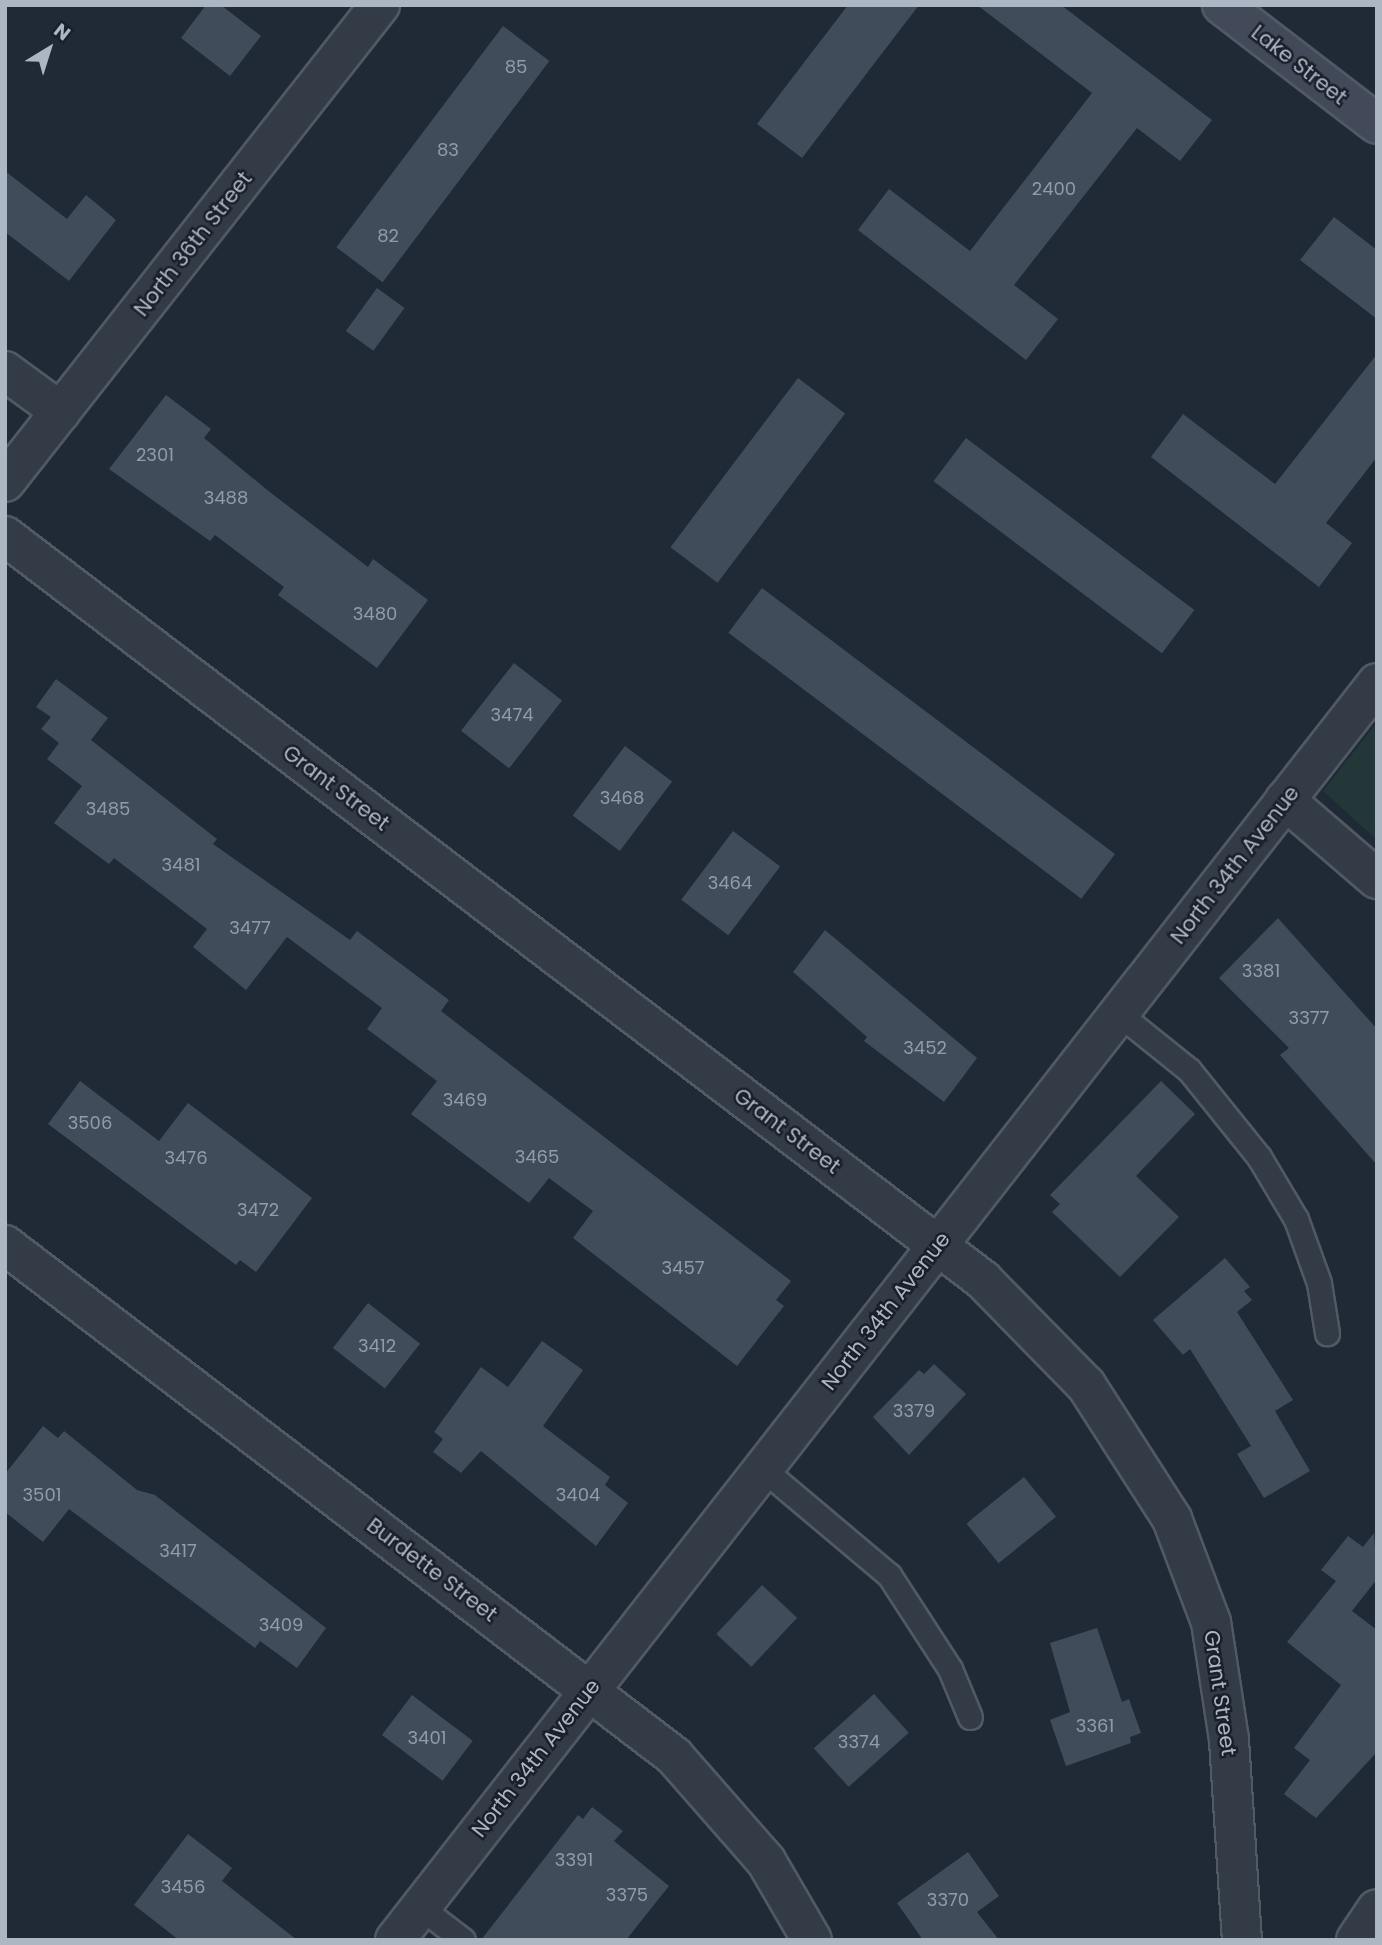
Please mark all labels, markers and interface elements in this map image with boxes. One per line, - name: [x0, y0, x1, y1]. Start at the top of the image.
- north arrow: [14, 14, 84, 84]
- text: N: [48, 17, 76, 47]
- street label: Lake Street: [1246, 20, 1352, 110]
- house number: 85: [505, 56, 527, 78]
- house number: 83: [437, 139, 459, 161]
- street label: North 36th Street: [129, 167, 257, 321]
- house number: 2400: [1032, 178, 1076, 200]
- house number: 82: [377, 225, 399, 247]
- house number: 2301: [136, 444, 174, 466]
- house number: 3488: [204, 487, 248, 509]
- house number: 3480: [353, 603, 397, 625]
- house number: 3474: [490, 704, 534, 726]
- street label: Grant Street: [278, 740, 394, 836]
- street label: North 34th Avenue: [1165, 781, 1305, 949]
- house number: 3468: [600, 787, 644, 809]
- house number: 3485: [86, 798, 130, 820]
- house number: 3481: [161, 854, 201, 876]
- house number: 3464: [708, 872, 752, 894]
- house number: 3477: [229, 917, 271, 939]
- house number: 3381: [1242, 960, 1280, 982]
- house number: 3377: [1289, 1007, 1329, 1029]
- house number: 3452: [903, 1037, 947, 1059]
- street label: Grant Street: [729, 1083, 845, 1179]
- house number: 3469: [443, 1089, 487, 1111]
- house number: 3506: [68, 1112, 112, 1134]
- house number: 3465: [515, 1146, 559, 1168]
- house number: 3476: [164, 1147, 208, 1169]
- house number: 3472: [237, 1199, 279, 1221]
- street label: North 34th Avenue: [816, 1227, 956, 1395]
- house number: 3457: [661, 1257, 705, 1279]
- house number: 3412: [358, 1335, 396, 1357]
- house number: 3379: [893, 1400, 935, 1422]
- house number: 3501: [23, 1484, 61, 1506]
- house number: 3404: [556, 1484, 600, 1506]
- street label: Burdette Street: [362, 1513, 502, 1627]
- house number: 3417: [159, 1540, 197, 1562]
- house number: 3409: [259, 1614, 303, 1636]
- street label: Grant Street: [1199, 1629, 1241, 1757]
- street label: North 34th Avenue: [466, 1674, 606, 1842]
- house number: 3361: [1076, 1715, 1114, 1737]
- house number: 3401: [408, 1727, 446, 1749]
- house number: 3374: [838, 1731, 880, 1753]
- house number: 3391: [555, 1849, 593, 1871]
- house number: 3456: [161, 1876, 205, 1898]
- house number: 3375: [606, 1884, 648, 1906]
- house number: 3370: [927, 1889, 969, 1911]

